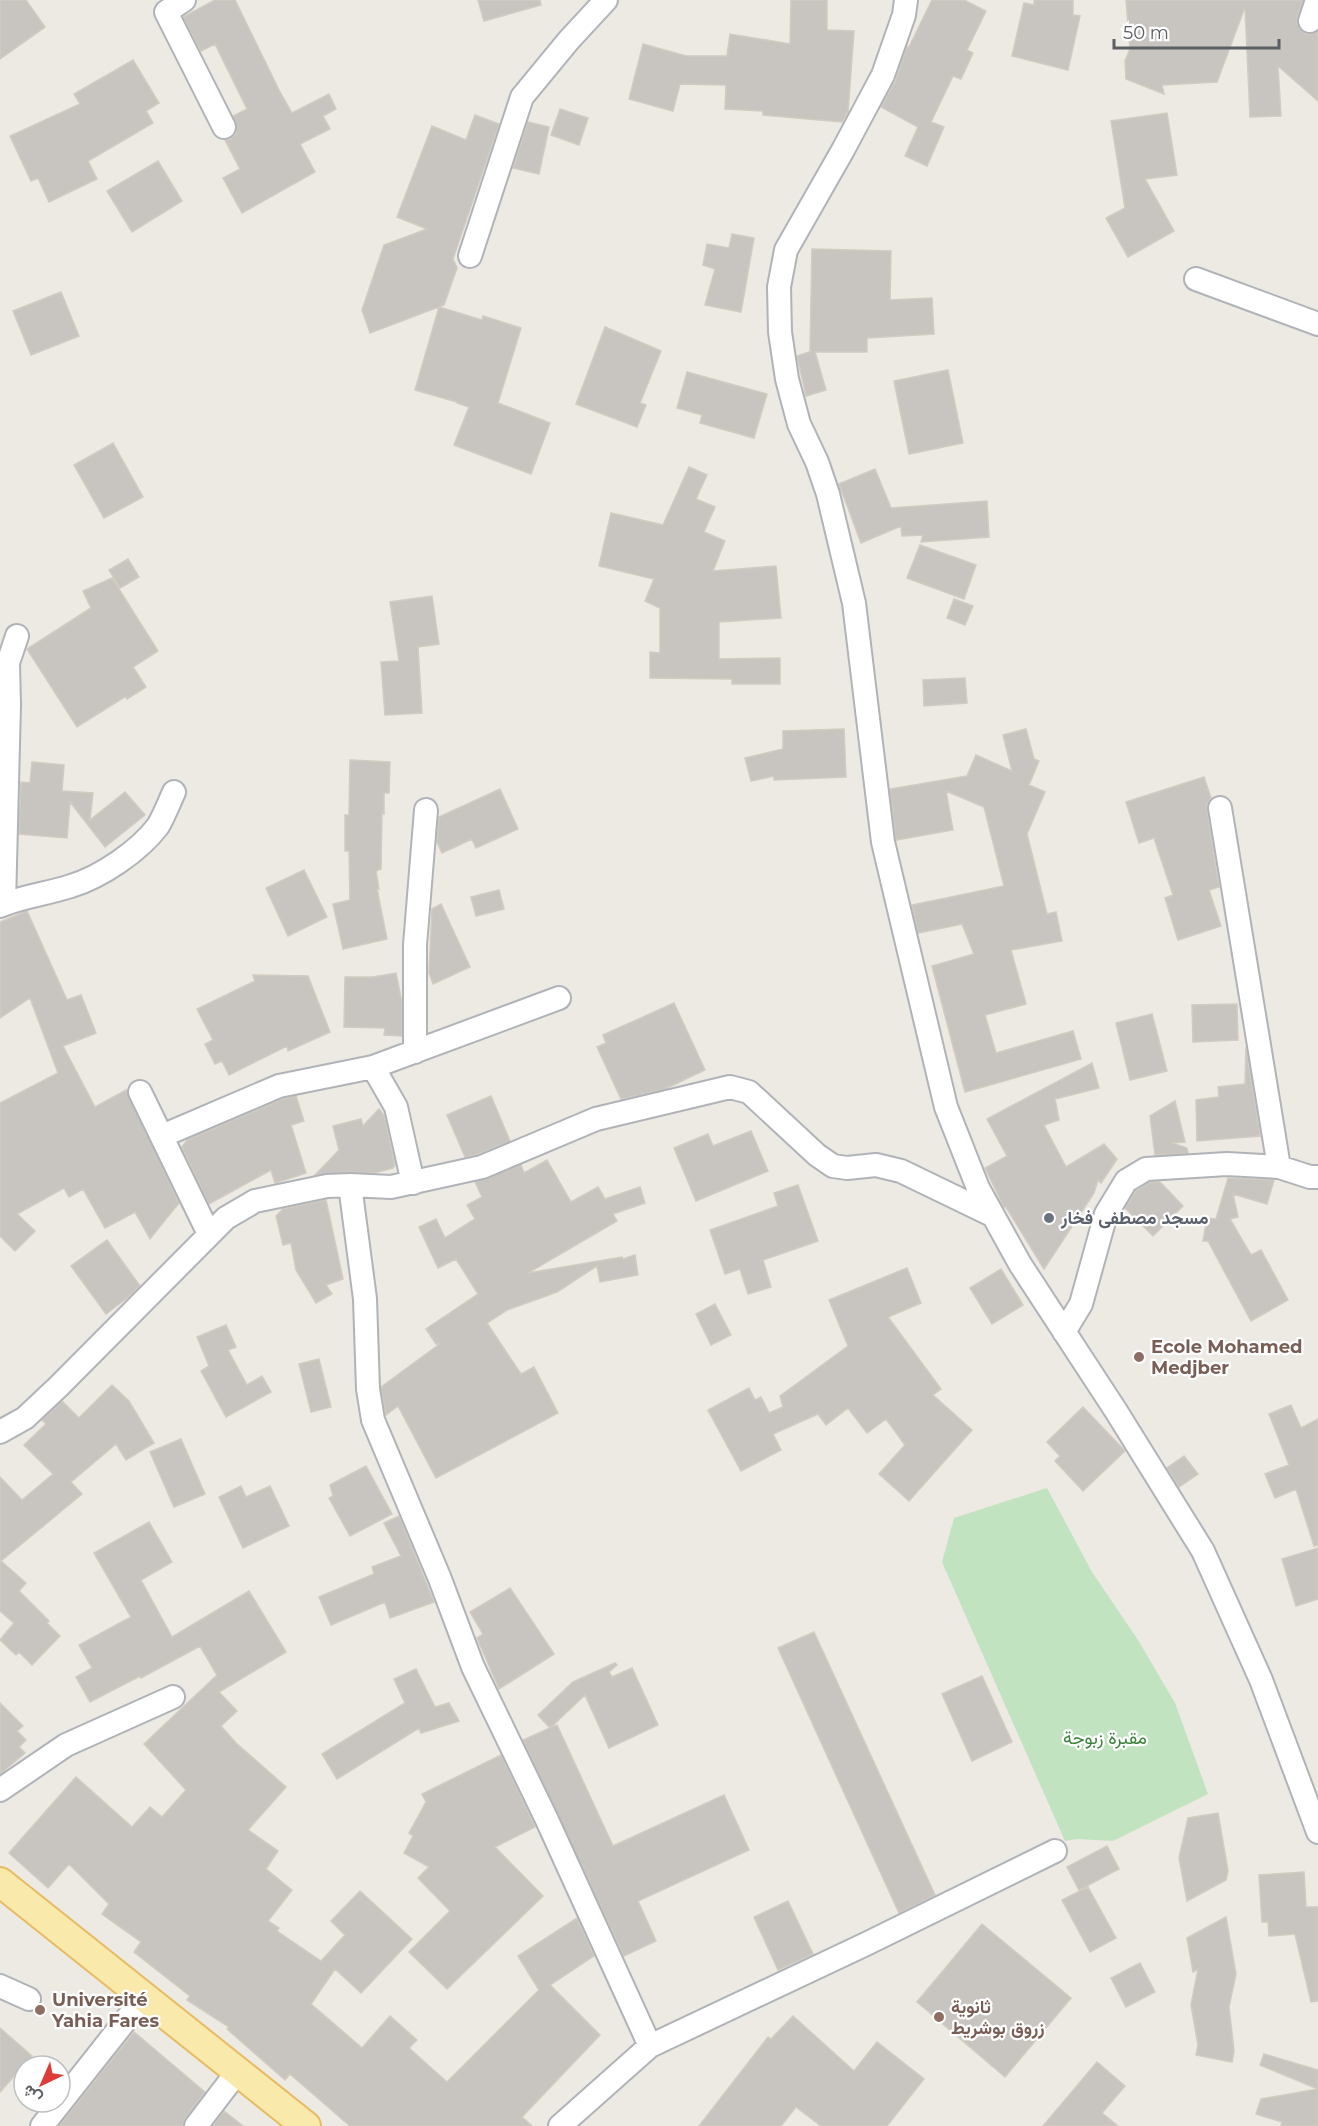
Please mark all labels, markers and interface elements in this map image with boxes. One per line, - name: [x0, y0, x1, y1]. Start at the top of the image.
- scale bar: [1114, 12, 1279, 50]
- text: 50 m: [1123, 22, 1169, 44]
- place label: مسجد مصطفى فخار: [1060, 1207, 1209, 1229]
- marker: مسجد مصطفى فخار: [1042, 1211, 1056, 1225]
- place label: Ecole Mohamed Medjber: [1151, 1336, 1302, 1379]
- marker: Ecole Mohamed Medjber: [1132, 1350, 1146, 1364]
- park label: مقبرة زبوجة: [1063, 1727, 1147, 1749]
- place label: Université Yahia Fares: [51, 1989, 159, 2032]
- place label: ثانوية زروق بوشريط: [951, 1996, 1045, 2039]
- marker: Université Yahia Fares: [33, 2003, 47, 2017]
- marker: ثانوية زروق بوشريط: [932, 2010, 946, 2024]
- north arrow: [12, 2054, 72, 2114]
- text: ش: [18, 2081, 45, 2108]

